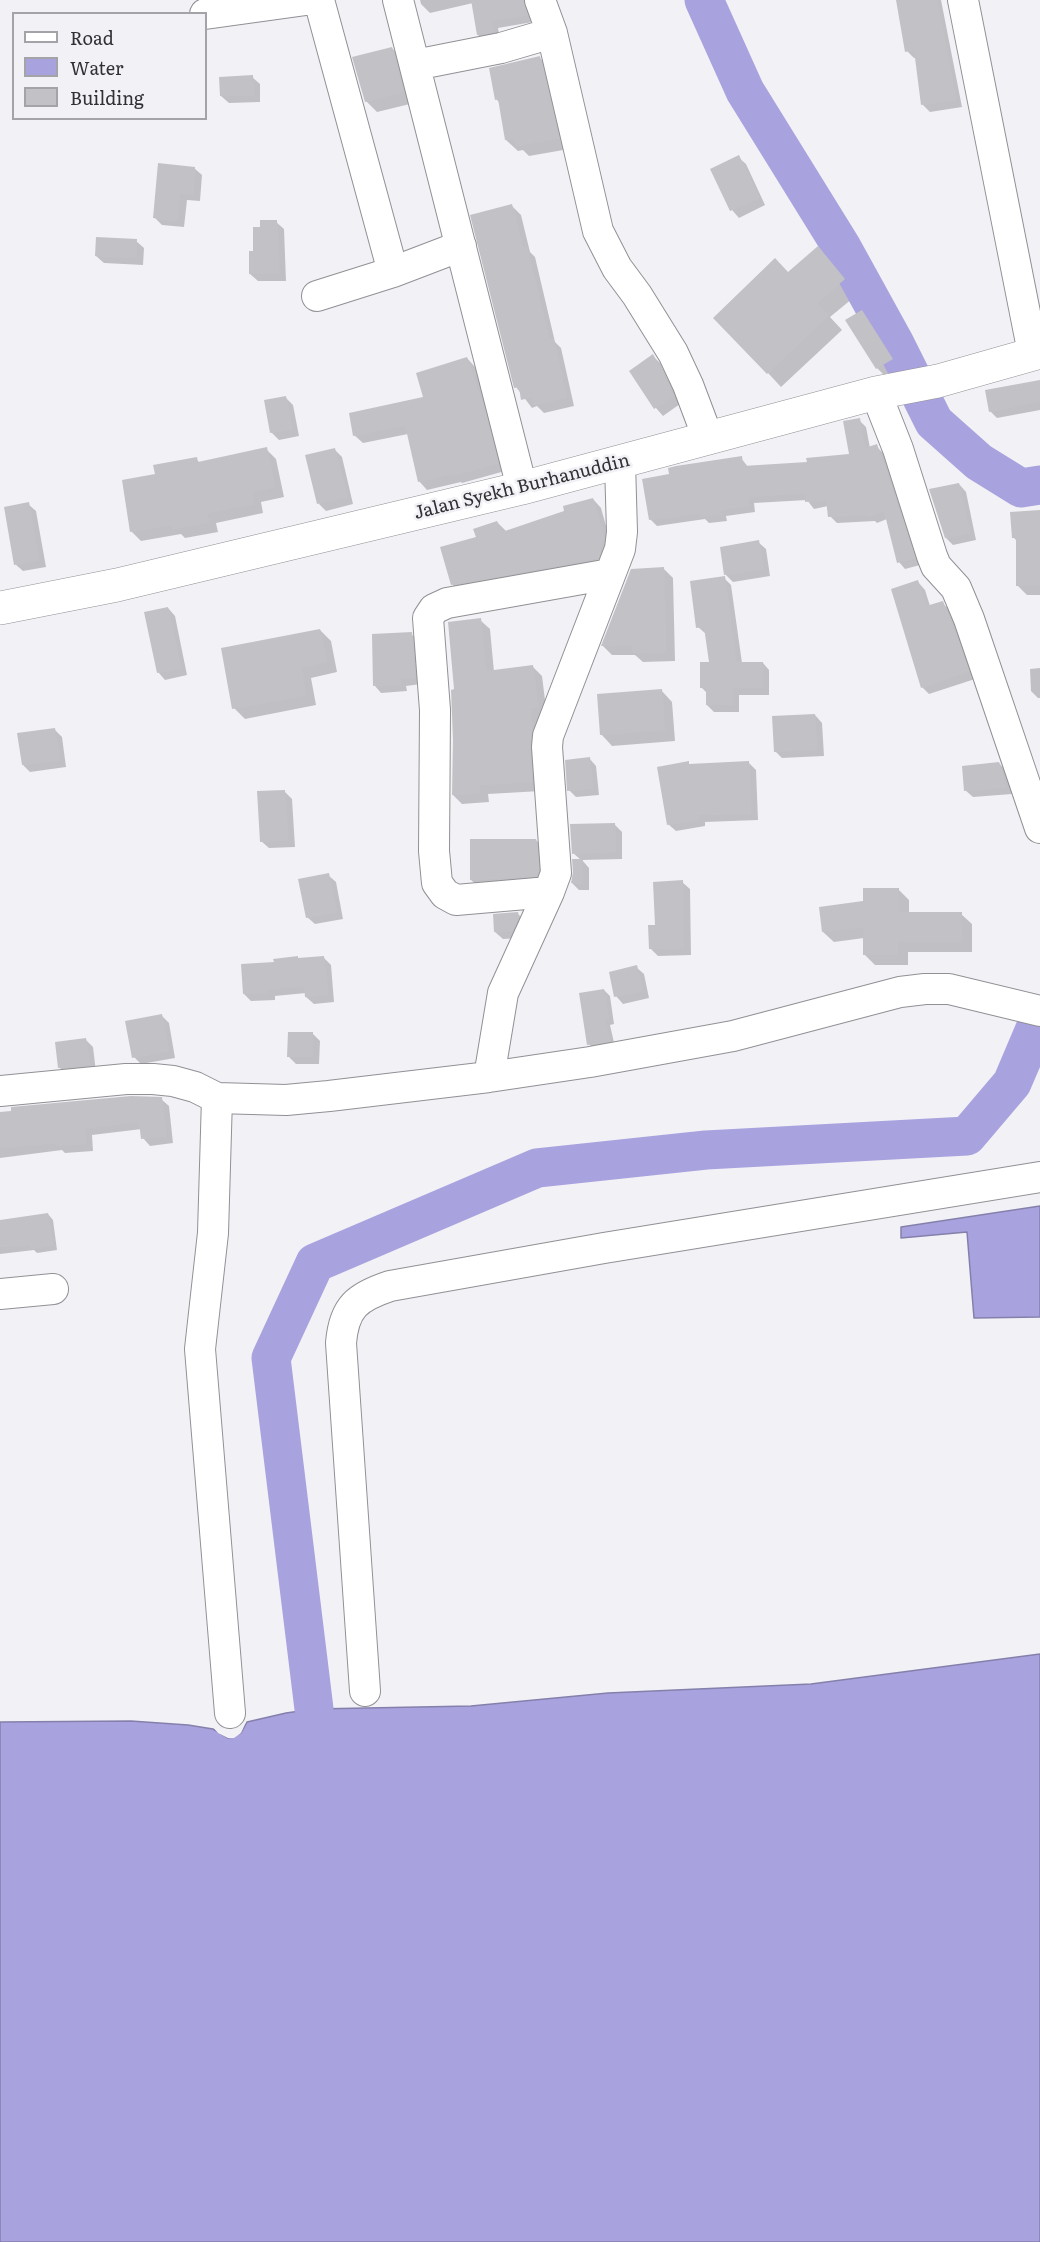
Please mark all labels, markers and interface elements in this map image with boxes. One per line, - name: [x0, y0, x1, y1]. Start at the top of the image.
- legend: [12, 12, 207, 120]
- text: Road: [70, 24, 114, 51]
- text: Water: [70, 54, 123, 81]
- text: Building: [70, 84, 144, 111]
- street label: Jalan Syekh Burhanuddin: [412, 450, 632, 524]

